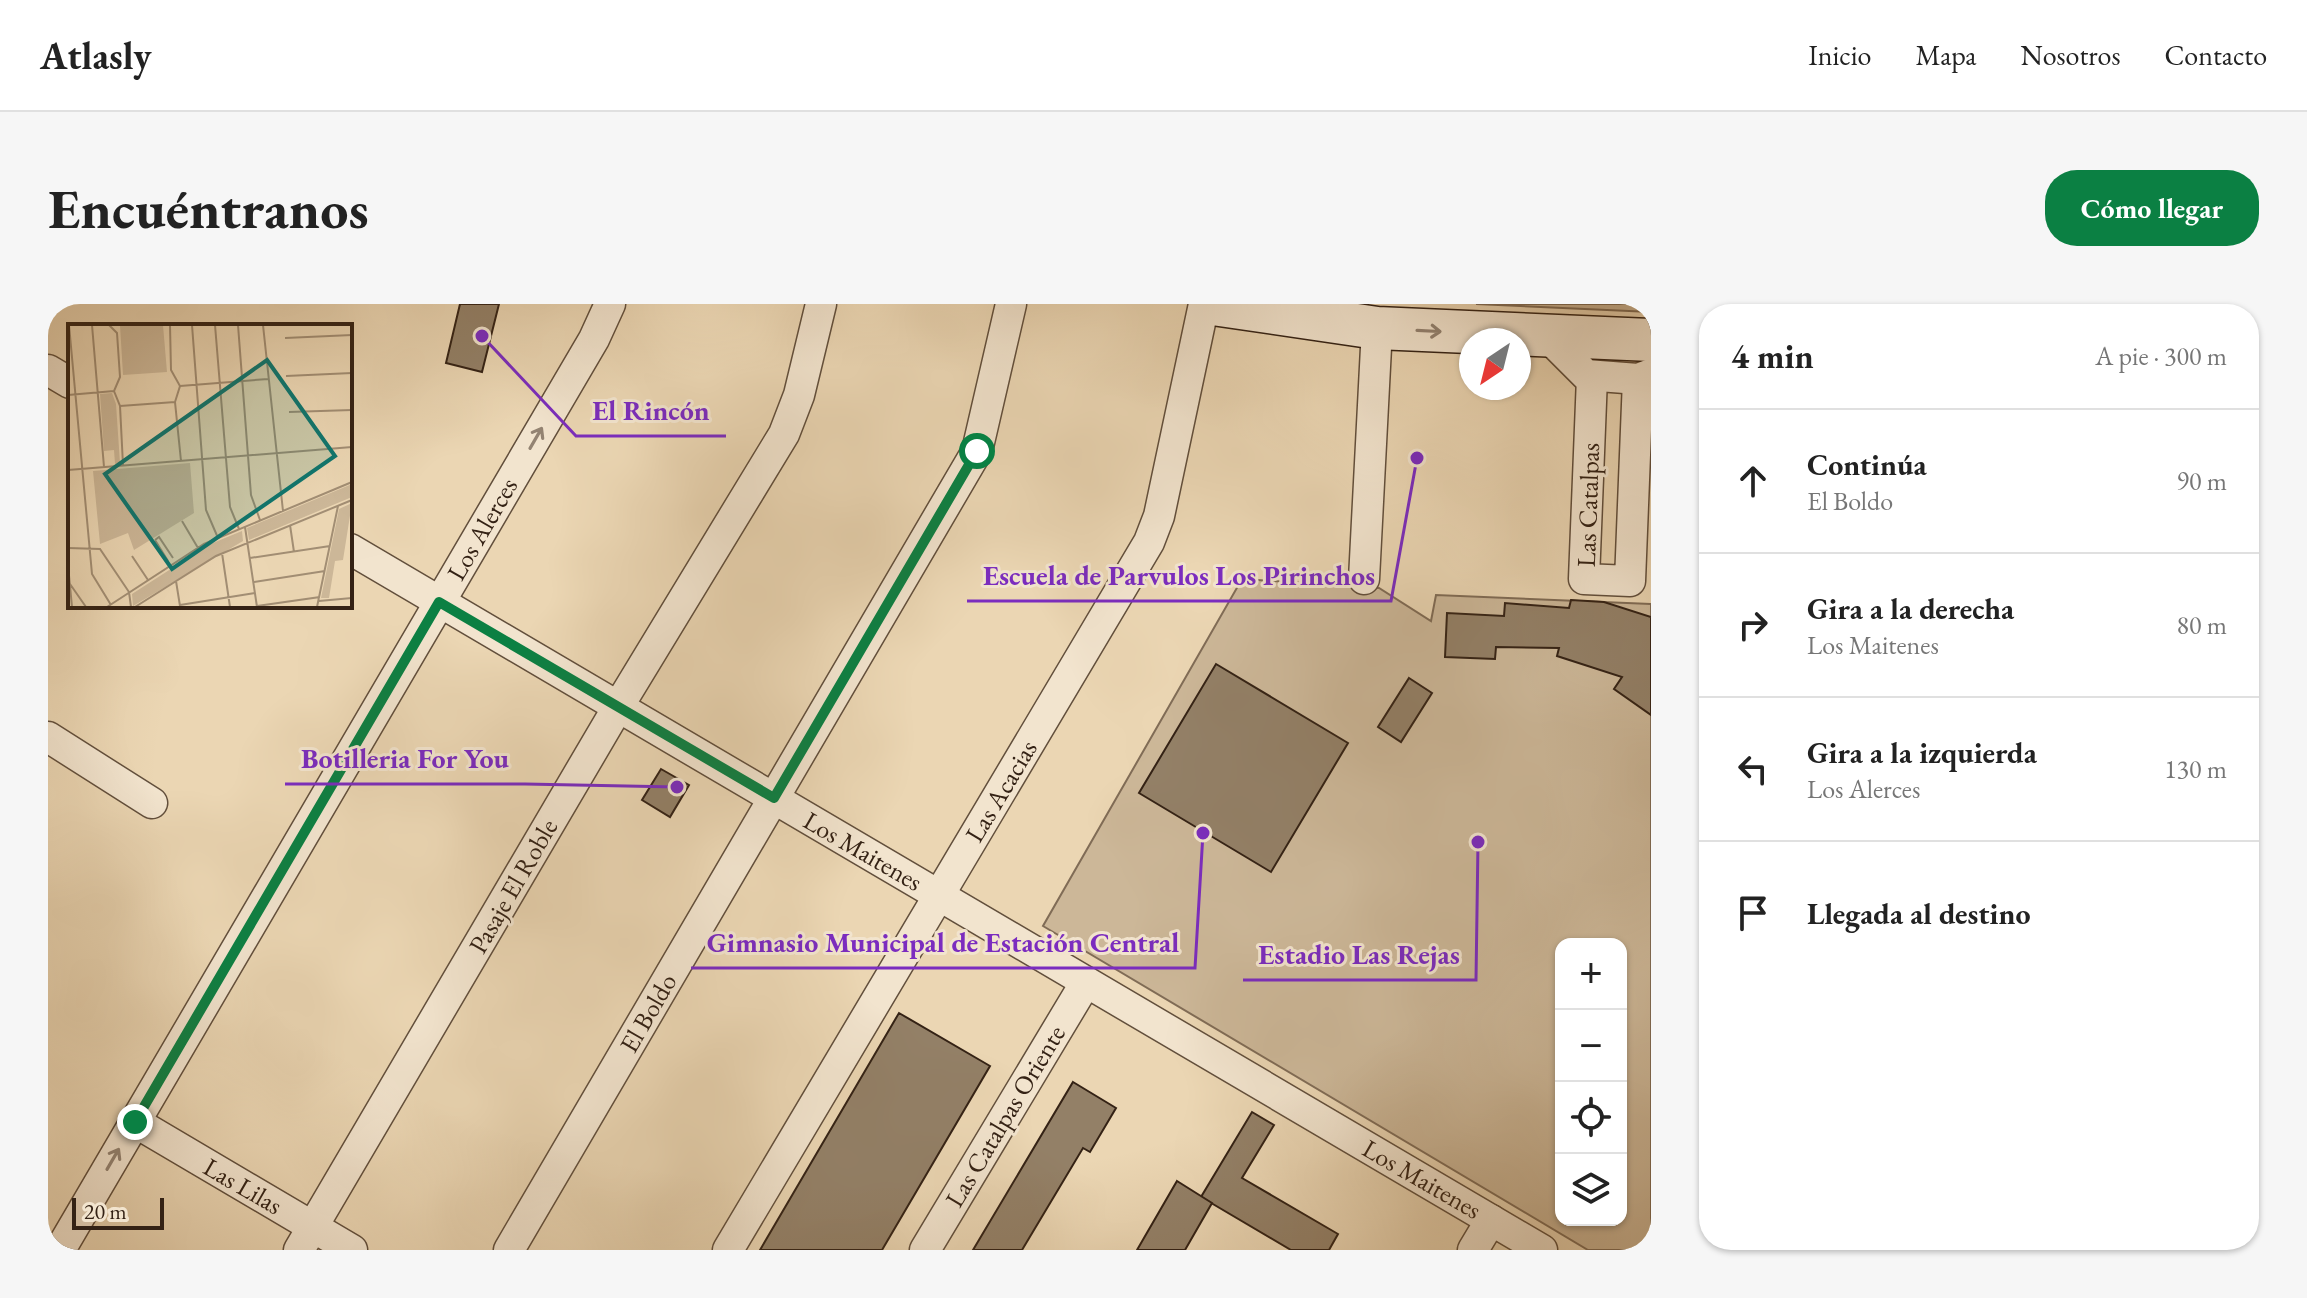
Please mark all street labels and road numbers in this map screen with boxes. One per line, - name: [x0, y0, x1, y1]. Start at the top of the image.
- street label: Las Catalpas: [1569, 442, 1607, 568]
- street label: Los Alerces: [439, 471, 525, 587]
- street label: Las Acacias: [957, 734, 1045, 848]
- street label: Los Maitenes: [797, 803, 929, 899]
- street label: Pasaje El Roble: [461, 813, 565, 959]
- street label: El Boldo: [612, 967, 684, 1059]
- street label: Las Catalpas Oriente: [937, 1019, 1073, 1213]
- street label: Los Maitenes: [1356, 1131, 1488, 1227]
- street label: Las Lilas: [197, 1150, 289, 1222]

